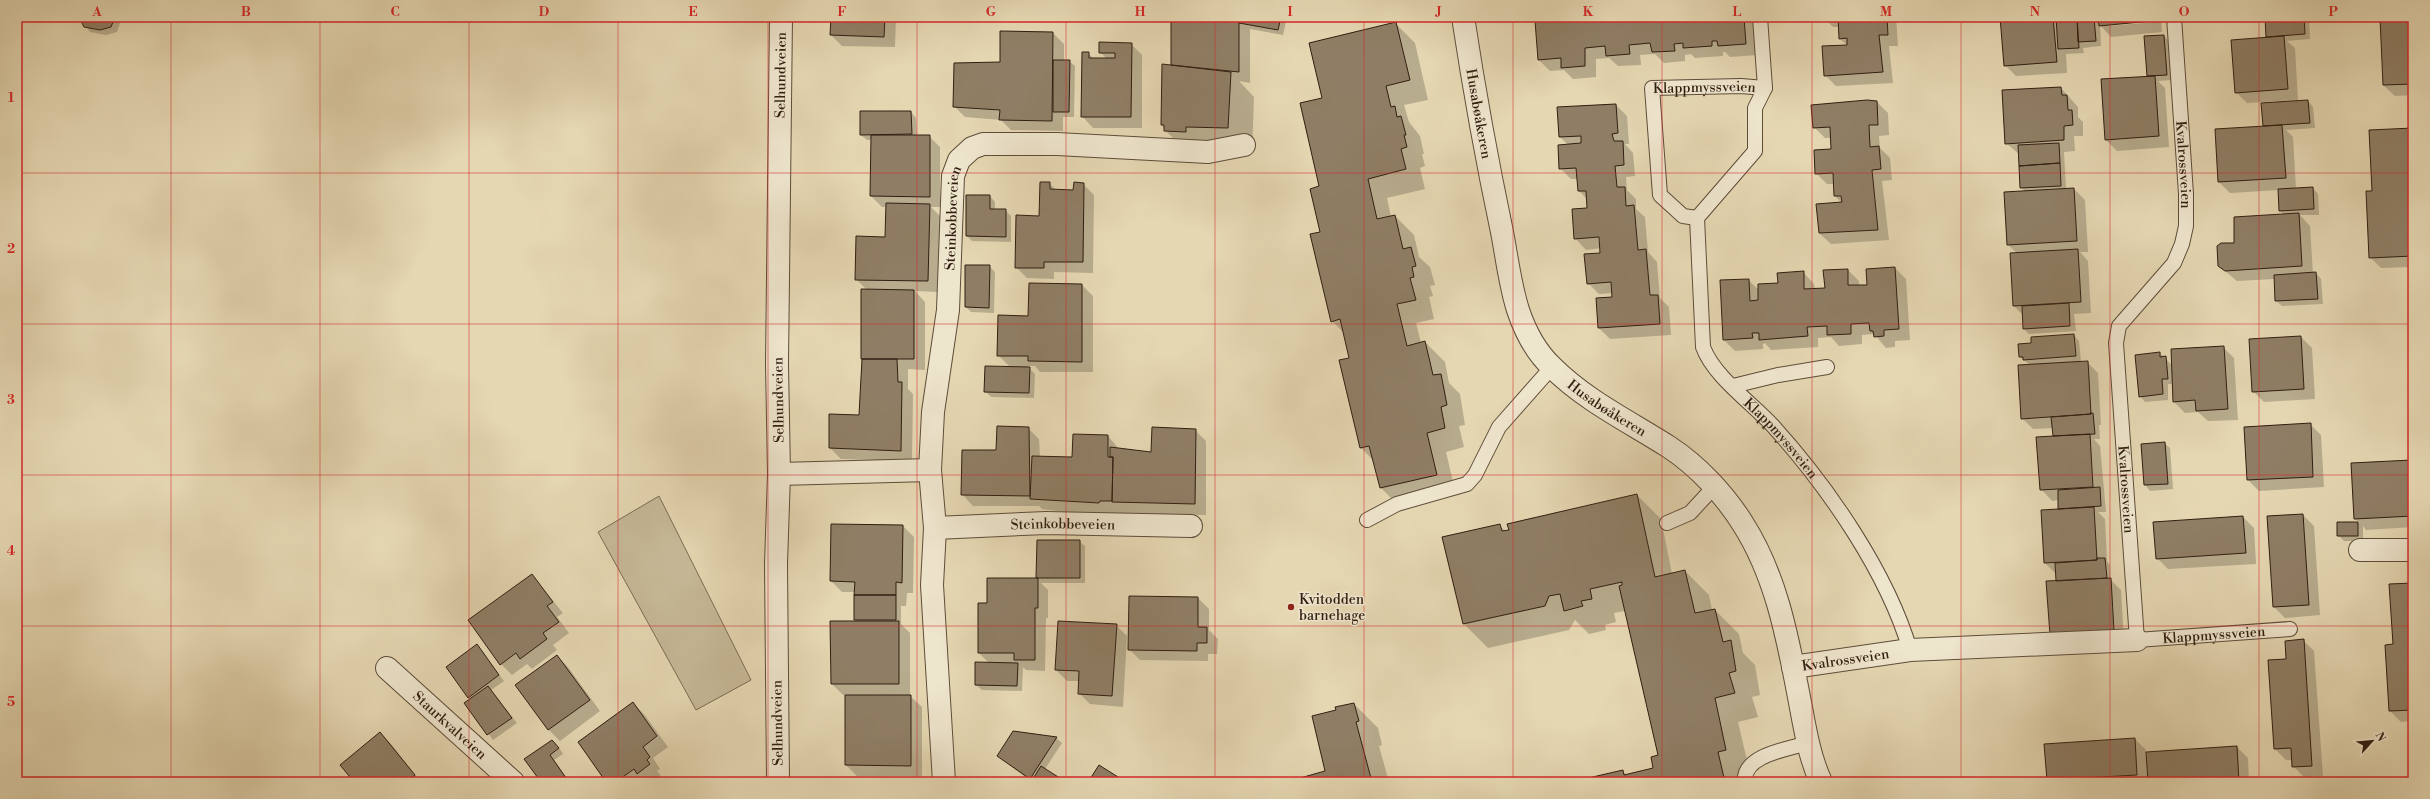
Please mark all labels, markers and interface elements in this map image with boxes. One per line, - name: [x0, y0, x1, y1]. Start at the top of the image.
- text: A: [91, 4, 102, 20]
- text: B: [241, 4, 251, 20]
- text: C: [390, 4, 400, 20]
- text: D: [539, 4, 549, 20]
- text: E: [688, 4, 698, 20]
- text: F: [837, 4, 847, 20]
- text: G: [986, 4, 997, 20]
- text: H: [1135, 4, 1146, 20]
- text: I: [1287, 4, 1293, 20]
- text: J: [1434, 4, 1442, 20]
- text: K: [1583, 4, 1594, 20]
- text: L: [1733, 4, 1742, 20]
- text: M: [1880, 4, 1892, 20]
- text: N: [2030, 4, 2041, 20]
- text: O: [2179, 4, 2190, 20]
- text: P: [2328, 4, 2338, 20]
- street label: Selhundveien: [772, 31, 791, 118]
- street label: Husabøåkeren: [1461, 67, 1495, 161]
- street label: Klappmyssveien: [1653, 78, 1757, 98]
- text: 1: [8, 90, 15, 106]
- street label: Kvalrossveien: [2171, 120, 2194, 209]
- street label: Steinkobbeveien: [941, 163, 966, 271]
- text: 2: [7, 241, 15, 257]
- street label: Selhundveien: [769, 356, 789, 443]
- street label: Husabøåkeren: [1563, 376, 1650, 441]
- text: 3: [7, 392, 15, 408]
- street label: Klappmyssveien: [1739, 394, 1822, 483]
- street label: Kvalrossveien: [2113, 445, 2137, 535]
- street label: Steinkobbeveien: [1010, 515, 1116, 535]
- text: 4: [7, 543, 16, 559]
- place label: Kvitodden barnehage: [1299, 591, 1365, 625]
- marker: Kvitodden barnehage: [1286, 602, 1296, 612]
- street label: Klappmyssveien: [2162, 623, 2266, 648]
- street label: Kvalrossveien: [1801, 645, 1891, 676]
- street label: Selhundveien: [768, 679, 788, 766]
- street label: Staurkvalveien: [409, 688, 491, 764]
- text: 5: [7, 694, 15, 710]
- north arrow: [2352, 721, 2392, 761]
- text: N: [2372, 730, 2388, 744]

